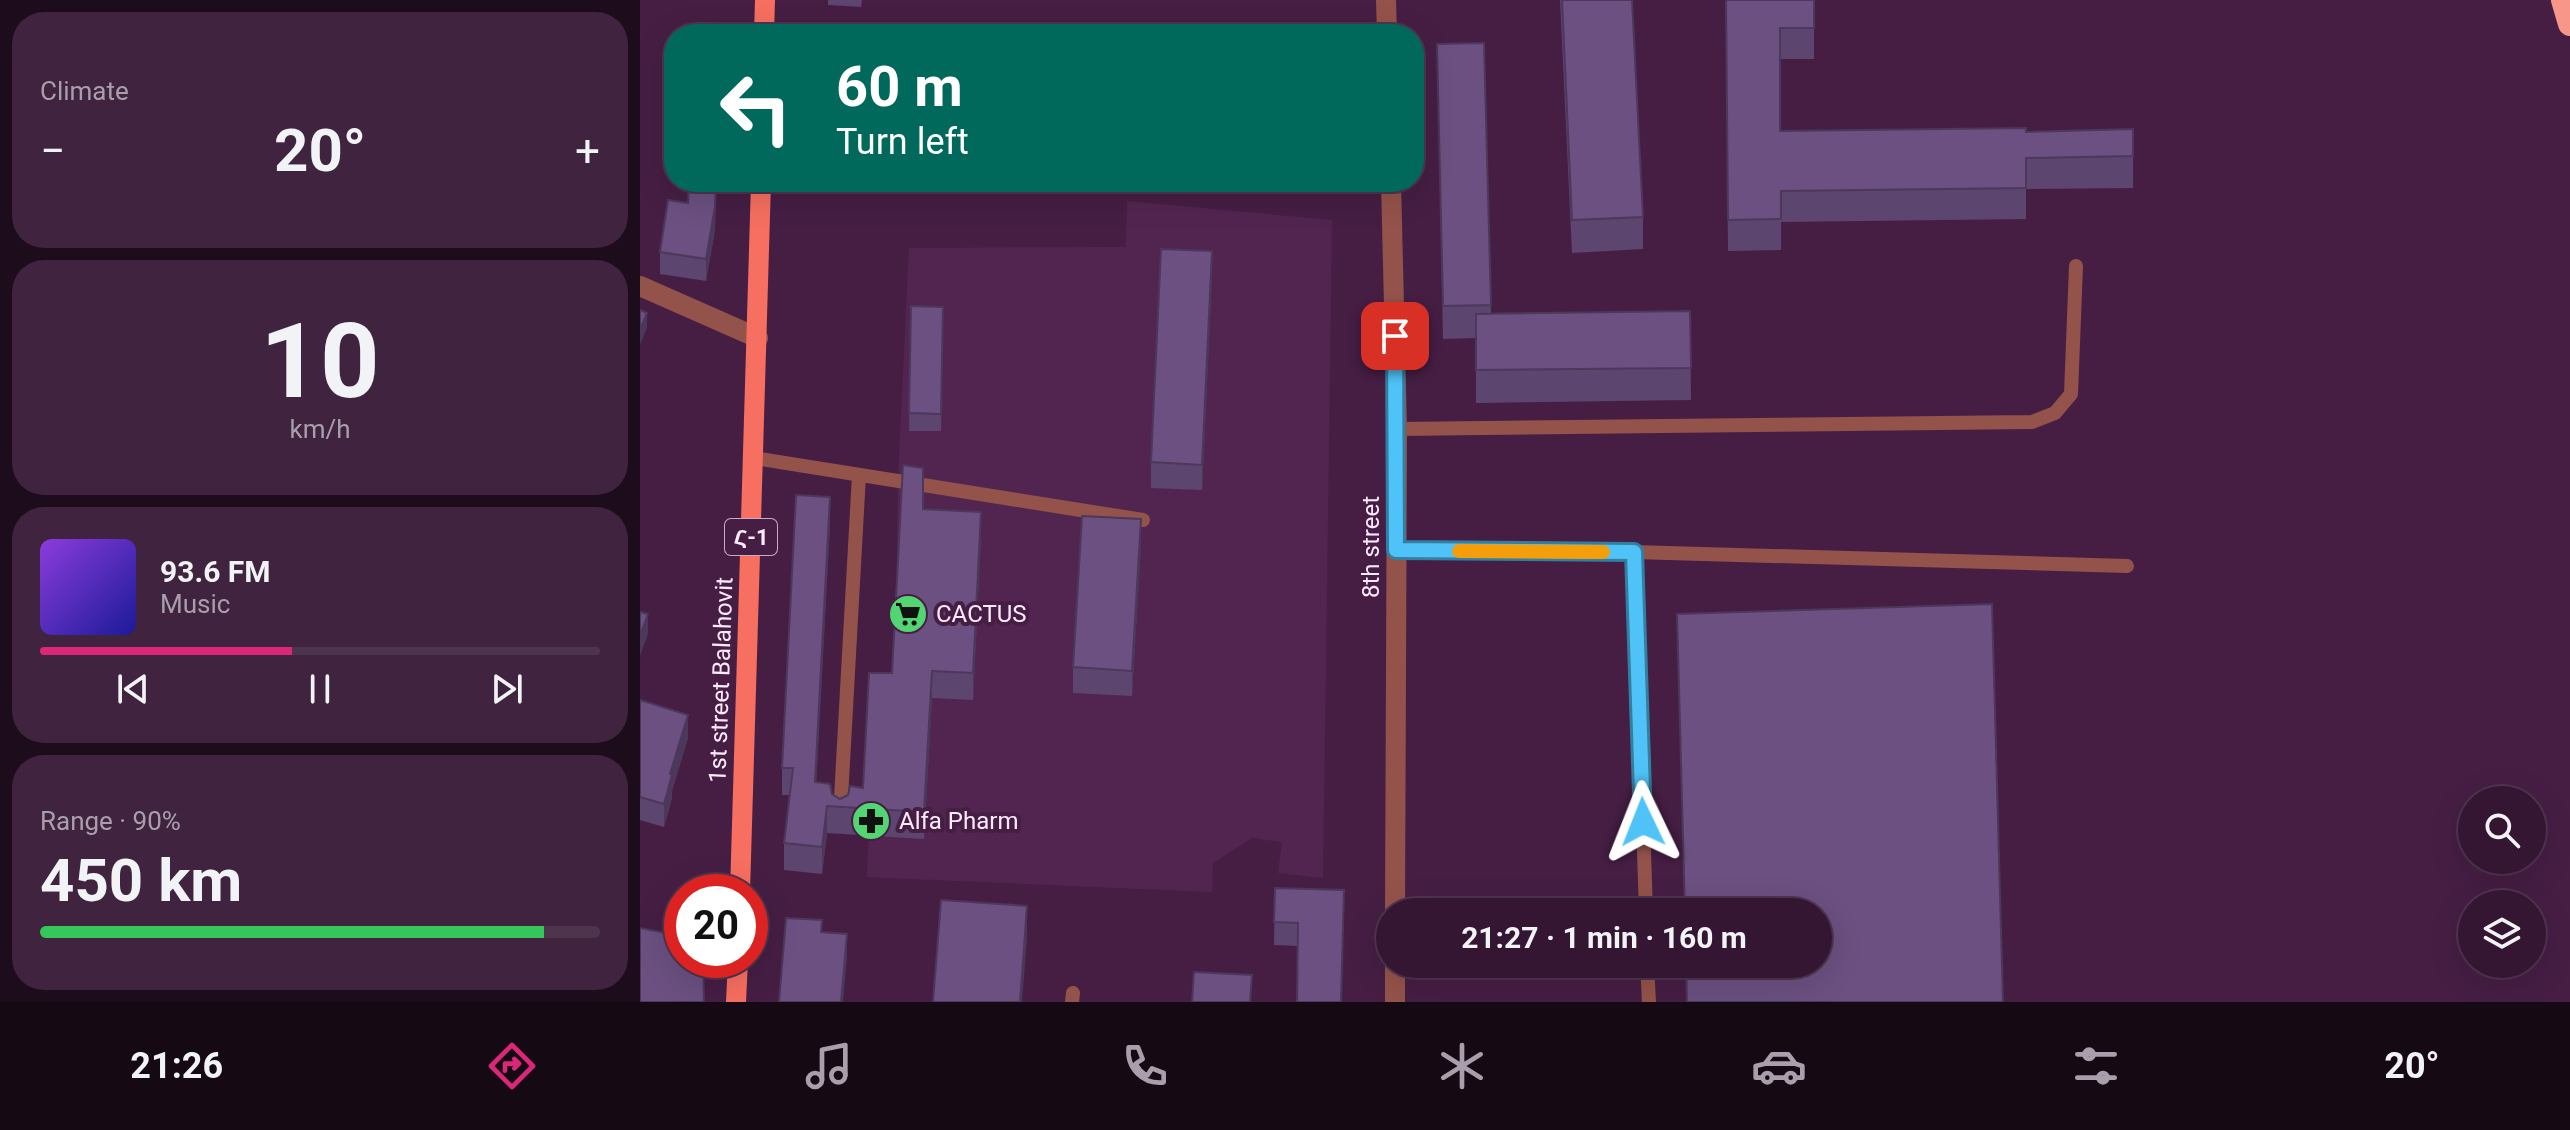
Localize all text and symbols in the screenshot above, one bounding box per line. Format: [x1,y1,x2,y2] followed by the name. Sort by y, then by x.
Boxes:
[836,54,963,120] text: 60 m
[704,56,808,160] icon: left
[40,76,129,106] text: Climate
[274,115,366,186] text: 20°
[836,121,969,163] text: Turn left
[40,125,65,177] text: −
[575,125,600,177] text: +
[260,301,380,422] text: 10
[1361,302,1429,370] pin
[1373,314,1417,358] icon: arrive
[289,414,351,444] text: km/h
[1357,496,1385,598] street label: 8th street
[725,519,777,555] road number: Հ-1
[160,554,271,589] text: 93.6 FM
[703,576,739,783] street label: 1st street Balahovit
[160,589,230,619] text: Music
[887,593,929,635] supermarket icon: CACTUS
[936,600,1027,628] place label: CACTUS
[111,667,155,711] icon: previous
[298,667,342,711] icon: pause
[485,667,529,711] icon: next
[1601,780,1685,864] position arrow
[2458,786,2546,978] map controls
[2458,786,2546,874] button: search
[850,800,892,842] pharmacy icon: Alfa Pharm
[40,806,181,836] text: Range · 90%
[899,807,1018,835] place label: Alfa Pharm
[40,845,242,916] text: 450 km
[664,874,768,978] speed limit sign: 20
[2458,890,2546,978] button: layers
[1461,920,1747,955] text: 21:27 · 1 min · 160 m
[484,1038,540,1094] icon: directions
[801,1038,857,1094] icon: music
[1117,1038,1173,1094] icon: phone
[1434,1038,1490,1094] icon: climate
[1751,1038,1807,1094] icon: car
[2068,1038,2124,1094] icon: filters
[130,1045,223,1087] text: 21:26
[2384,1045,2440,1087] text: 20°

